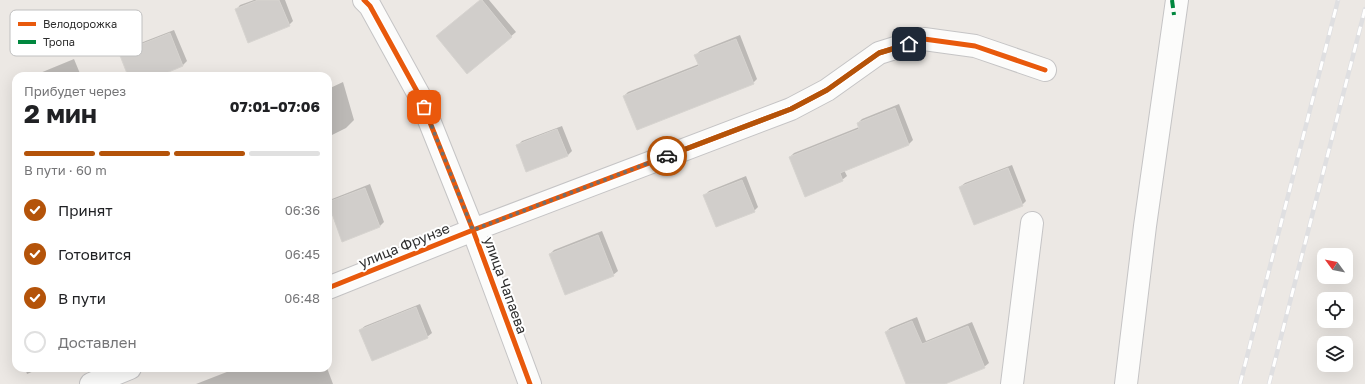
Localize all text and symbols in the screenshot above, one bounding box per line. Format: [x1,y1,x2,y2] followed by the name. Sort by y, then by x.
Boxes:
[10,10,142,56] legend
[43,17,117,30] text: Велодорожка
[892,27,926,61] pin
[898,33,920,55] icon: home
[43,35,75,48] text: Тропа
[24,83,126,99] text: Прибудет через
[407,90,441,124] pin
[413,96,435,118] icon: bag
[230,97,320,115] text: 07:01–07:06
[24,98,97,129] text: 2 мин
[647,136,687,176] courier
[656,145,678,167] icon: car
[24,162,107,178] text: В пути · 60 m
[24,199,46,221] icon: check
[58,201,113,219] text: Принят
[285,202,320,218] text: 06:36
[356,219,452,271] street label: улица Фрунзе
[481,234,531,336] street label: улица Чапаева
[24,243,46,265] icon: check
[58,245,131,263] text: Готовится
[285,246,320,262] text: 06:45
[1317,248,1353,284] north arrow
[1317,248,1353,372] map controls
[24,287,46,309] icon: check
[58,289,106,307] text: В пути
[284,290,320,306] text: 06:48
[1317,292,1353,328] button: locate
[58,333,137,351] text: Доставлен
[1317,336,1353,372] button: layers

